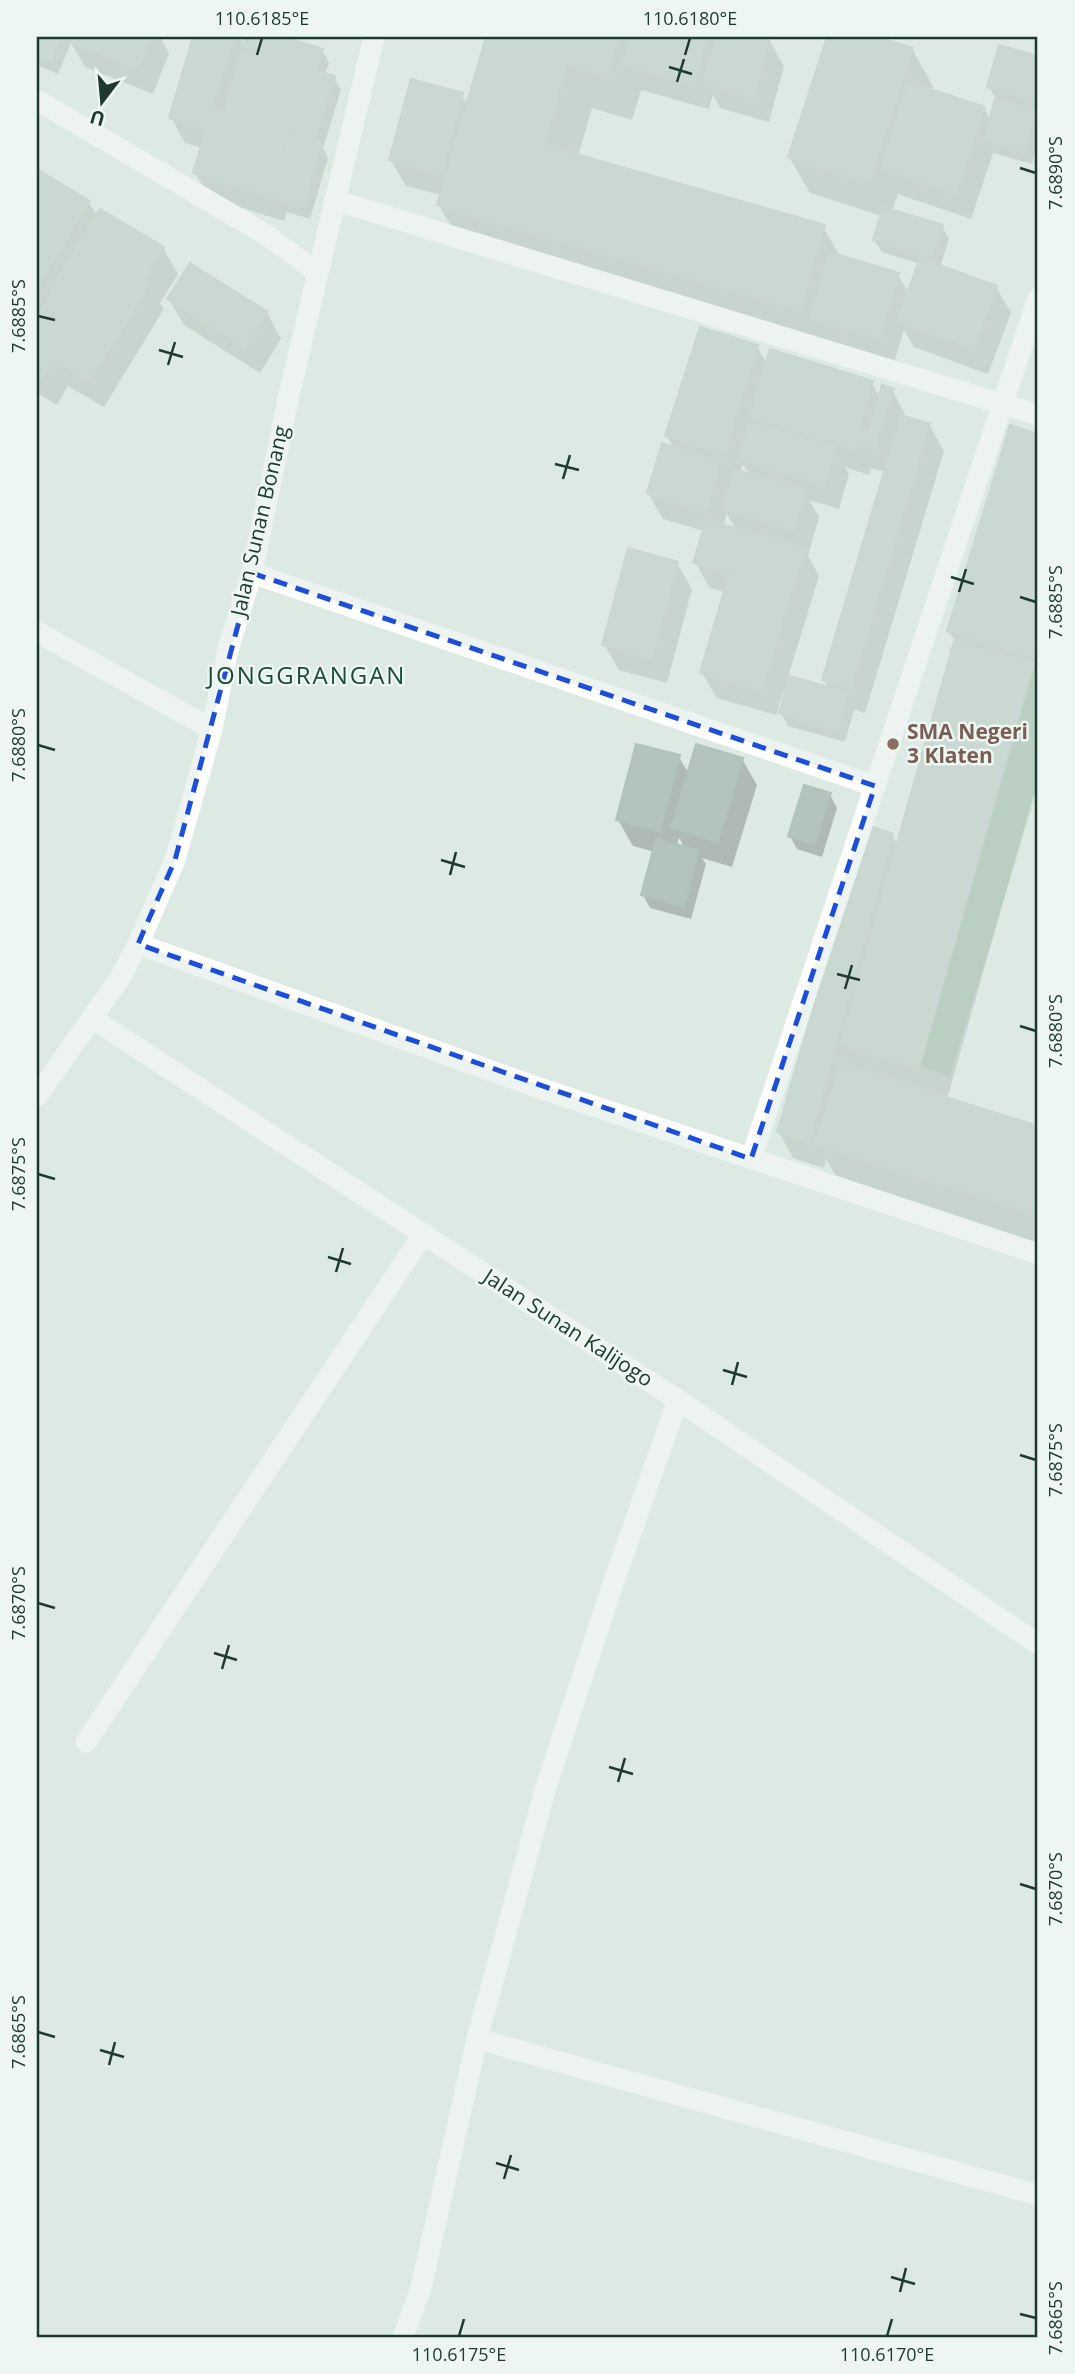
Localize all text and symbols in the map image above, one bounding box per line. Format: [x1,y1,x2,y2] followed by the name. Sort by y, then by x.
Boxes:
[215,6,309,30] text: 110.6185°E
[643,6,737,30] text: 110.6180°E
[66,66,136,136] north arrow
[87,104,108,133] text: U
[1043,136,1067,210] text: 7.6890°S
[6,279,30,353] text: 7.6885°S
[223,423,295,621] street label: Jalan Sunan Bonang
[1043,565,1067,639] text: 7.6885°S
[206,658,406,691] district label: JONGGRANGAN
[6,708,30,782] text: 7.6880°S
[907,717,1028,769] place label: SMA Negeri 3 Klaten
[885,736,901,752] marker: SMA Negeri 3 Klaten
[1043,994,1067,1068] text: 7.6880°S
[6,1137,30,1211] text: 7.6875°S
[477,1261,659,1393] street label: Jalan Sunan Kalijogo
[1043,1423,1067,1497] text: 7.6875°S
[6,1566,30,1640] text: 7.6870°S
[1043,1852,1067,1926] text: 7.6870°S
[6,1995,30,2069] text: 7.6865°S
[1043,2281,1067,2355] text: 7.6865°S
[412,2342,506,2366] text: 110.6175°E
[840,2342,934,2366] text: 110.6170°E

